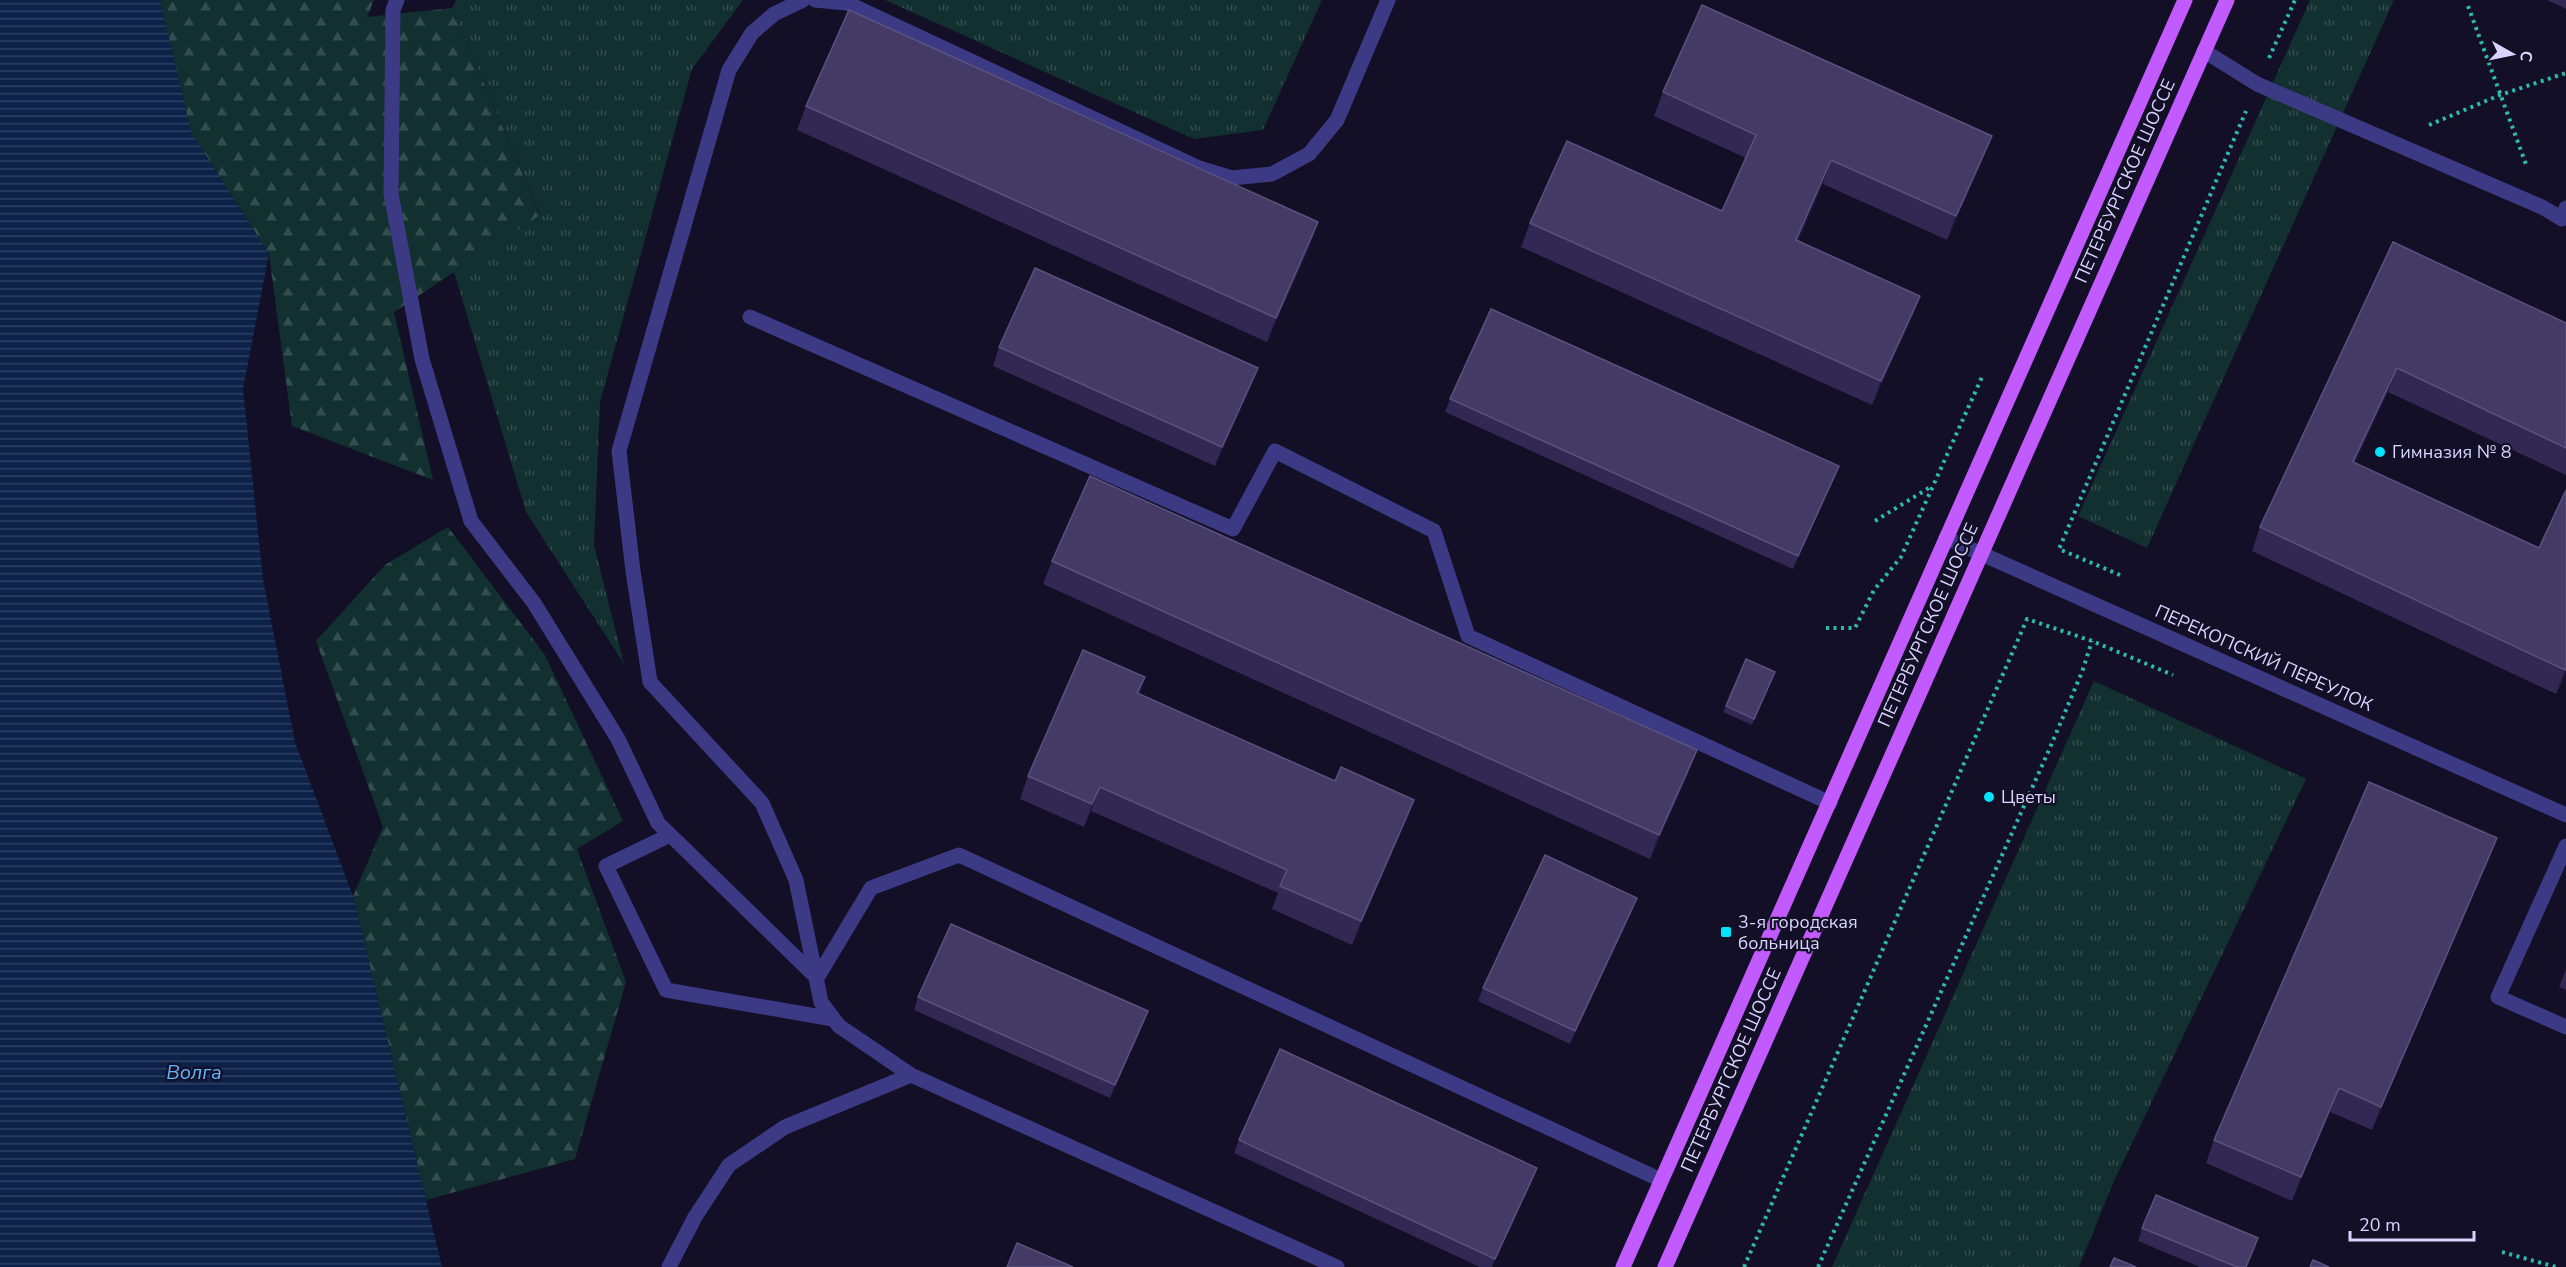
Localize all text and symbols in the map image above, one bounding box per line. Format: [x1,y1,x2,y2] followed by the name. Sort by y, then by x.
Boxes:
[2482,24,2542,84] north arrow
[2514,49,2538,63] text: С
[2069,75,2181,287] street label: ПЕТЕРБУРГСКОЕ ШОССЕ
[2392,440,2512,464] place label: Гимназия № 8
[2373,445,2387,459] marker: Гимназия № 8
[1872,519,1984,731] street label: ПЕТЕРБУРГСКОЕ ШОССЕ
[2151,599,2377,717] street label: ПЕРЕКОПСКИЙ ПЕРЕУЛОК
[2001,785,2056,809] place label: Цветы
[1982,790,1996,804] marker: Цветы
[1738,910,1858,955] place label: 3-я городская больница
[1719,925,1733,939] marker: 3-я городская больница
[1675,964,1787,1176] street label: ПЕТЕРБУРГСКОЕ ШОССЕ
[166,1059,222,1086] water label: Волга
[2350,1204,2474,1242] scale bar
[2359,1213,2401,1237] text: 20 m

